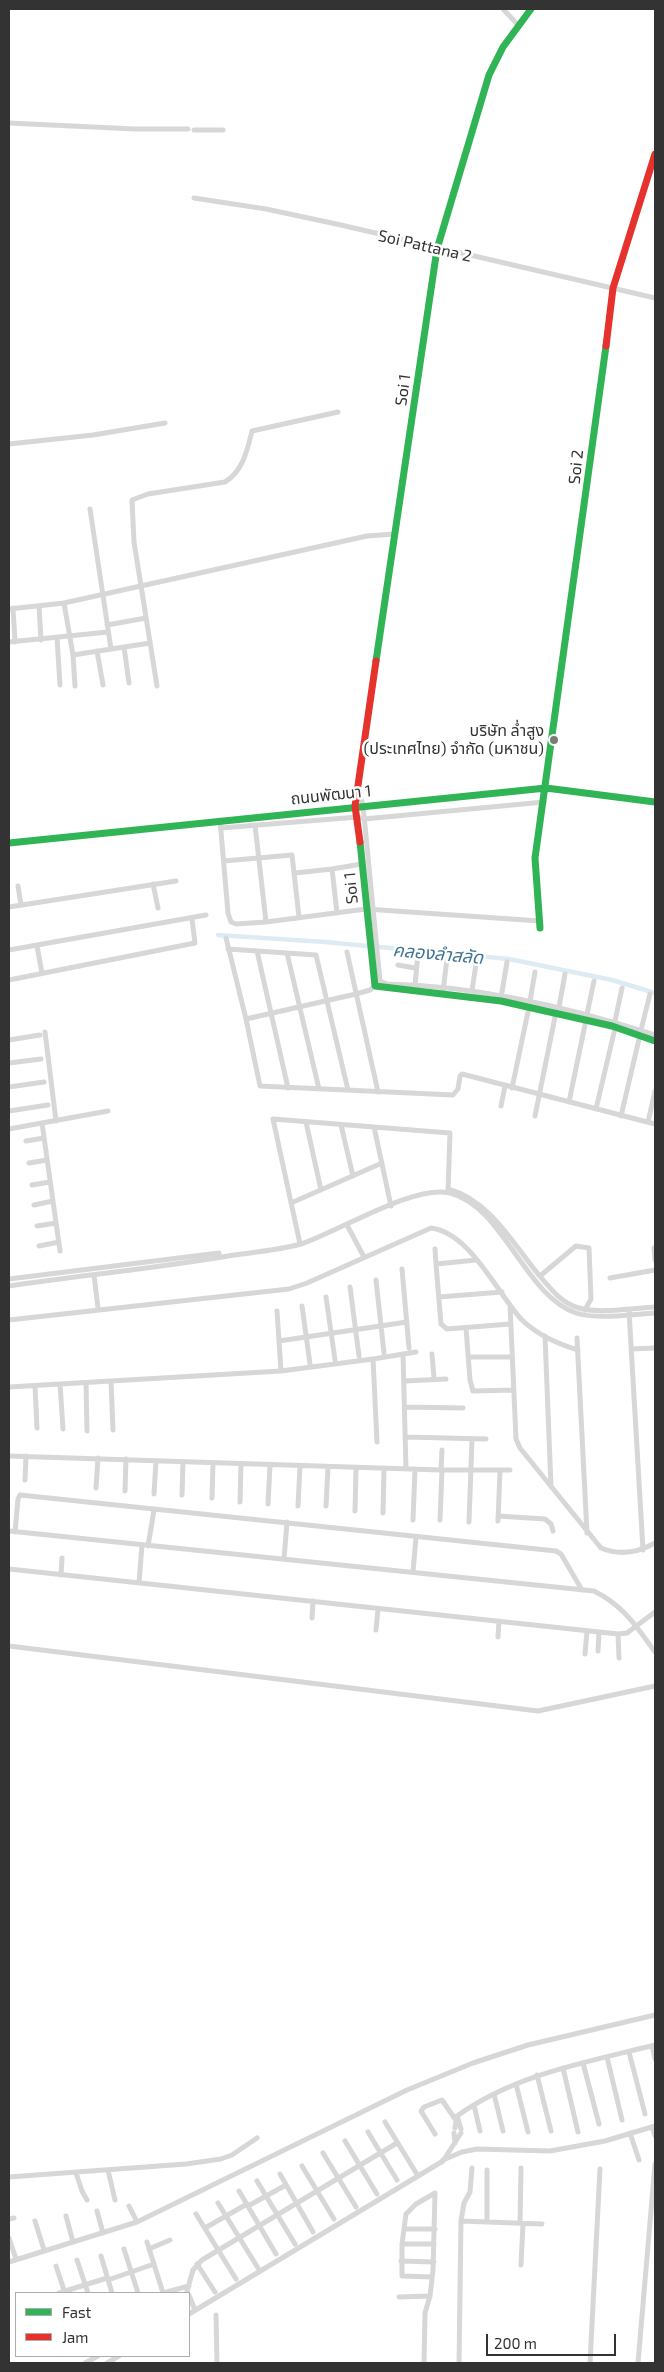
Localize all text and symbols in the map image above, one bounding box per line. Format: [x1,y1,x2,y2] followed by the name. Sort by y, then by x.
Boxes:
[376,226,474,266] street label: Soi Pattana 2
[391,373,415,407] street label: Soi 1
[565,449,587,485] street label: Soi 2
[364,721,544,759] place label: บริษัท ล่ำสูง (ประเทศไทย) จำกัด (มหาชน)
[548,734,560,746] marker: บริษัท ล่ำสูง (ประเทศไทย) จำกัด (มหาชน)
[290,781,372,809] street label: ถนนพัฒนา 1
[340,871,362,905] street label: Soi 1
[392,939,484,969] water label: คลองลำสลัด
[15,2292,190,2357] legend
[62,2303,91,2321] text: Fast
[489,2324,619,2356] scale bar
[62,2328,88,2346] text: Jam
[494,2334,537,2352] text: 200 m

